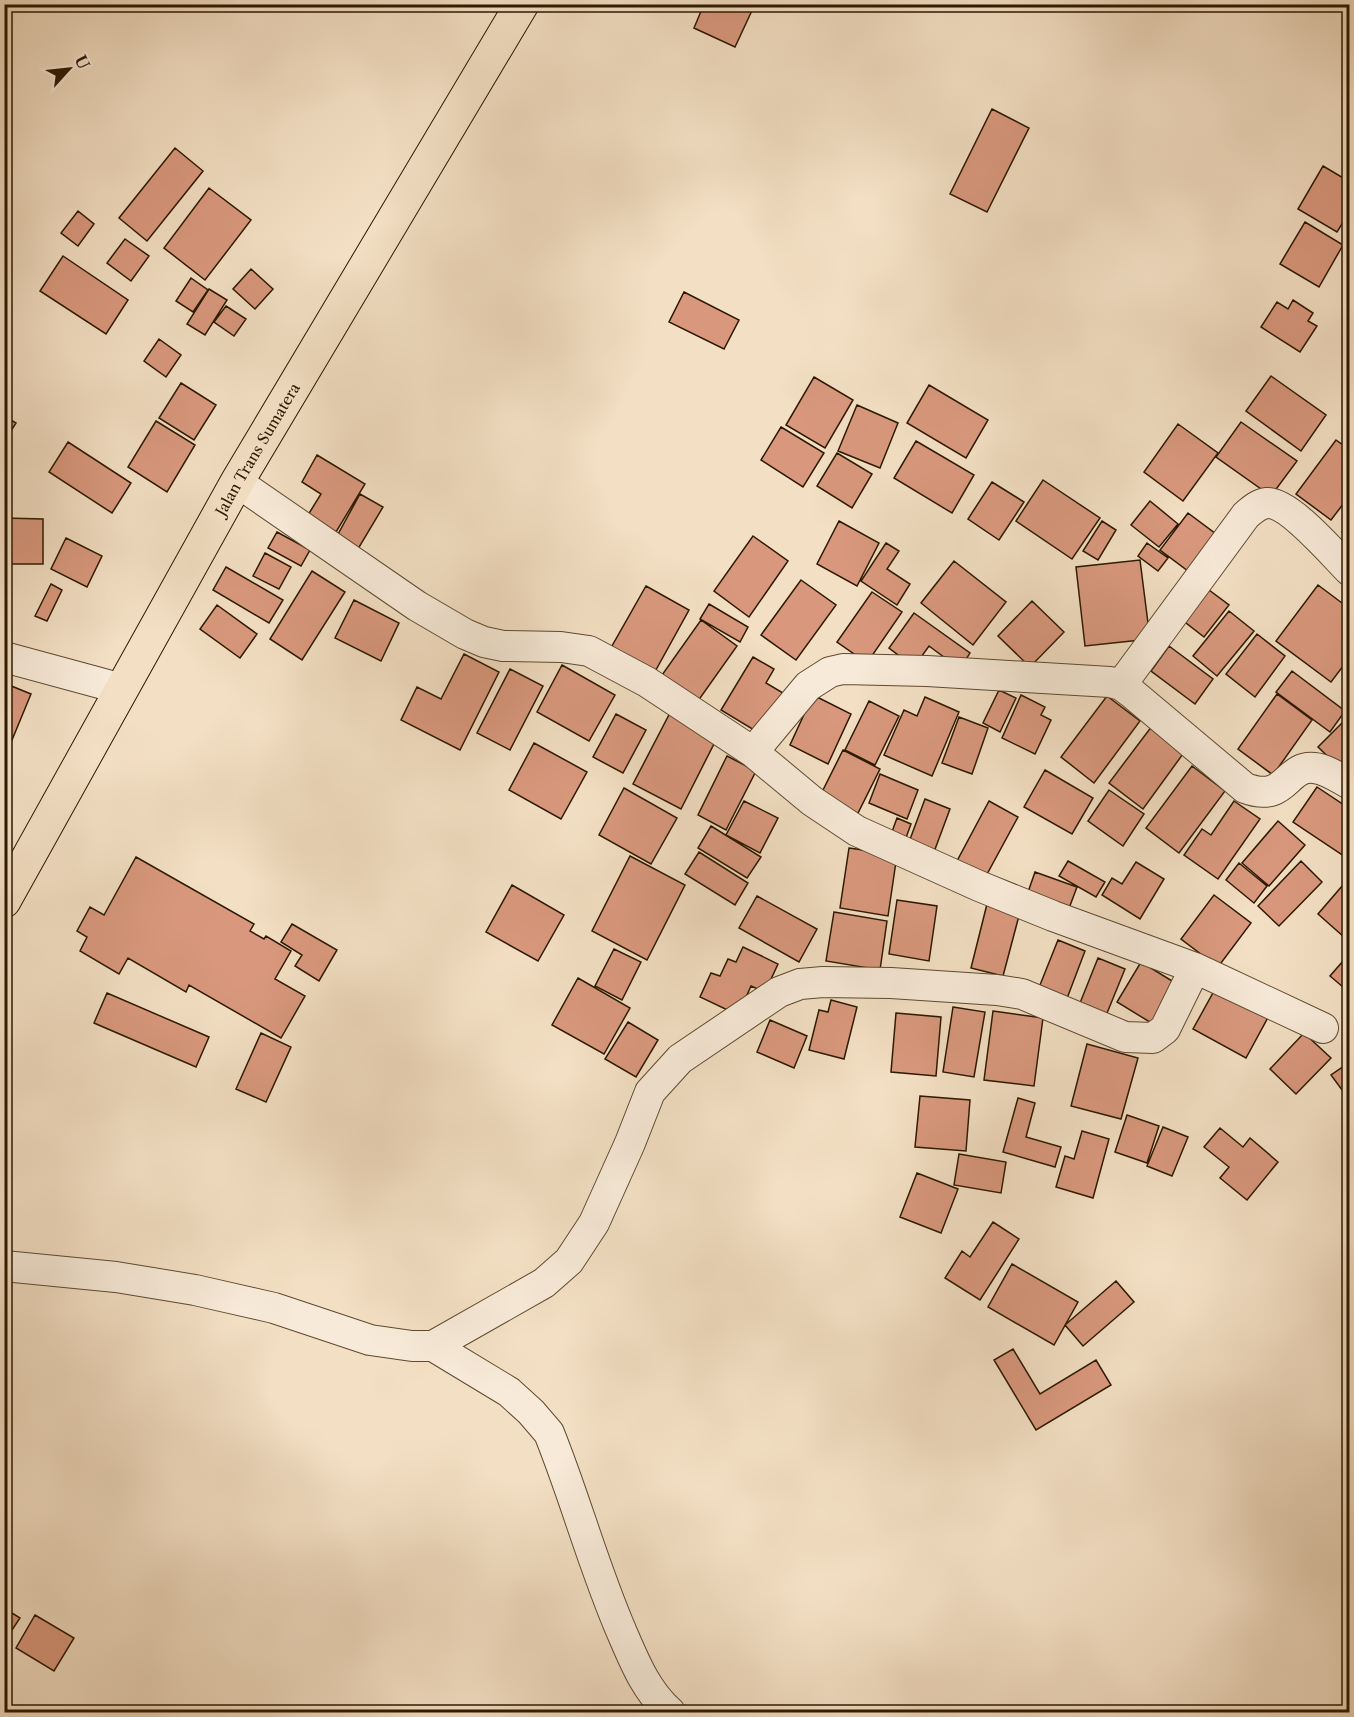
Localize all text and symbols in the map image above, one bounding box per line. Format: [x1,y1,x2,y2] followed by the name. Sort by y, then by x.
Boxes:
[39,39,99,99] north arrow
[71,52,94,73] text: U
[210,379,304,521] street label: Jalan Trans Sumatera

